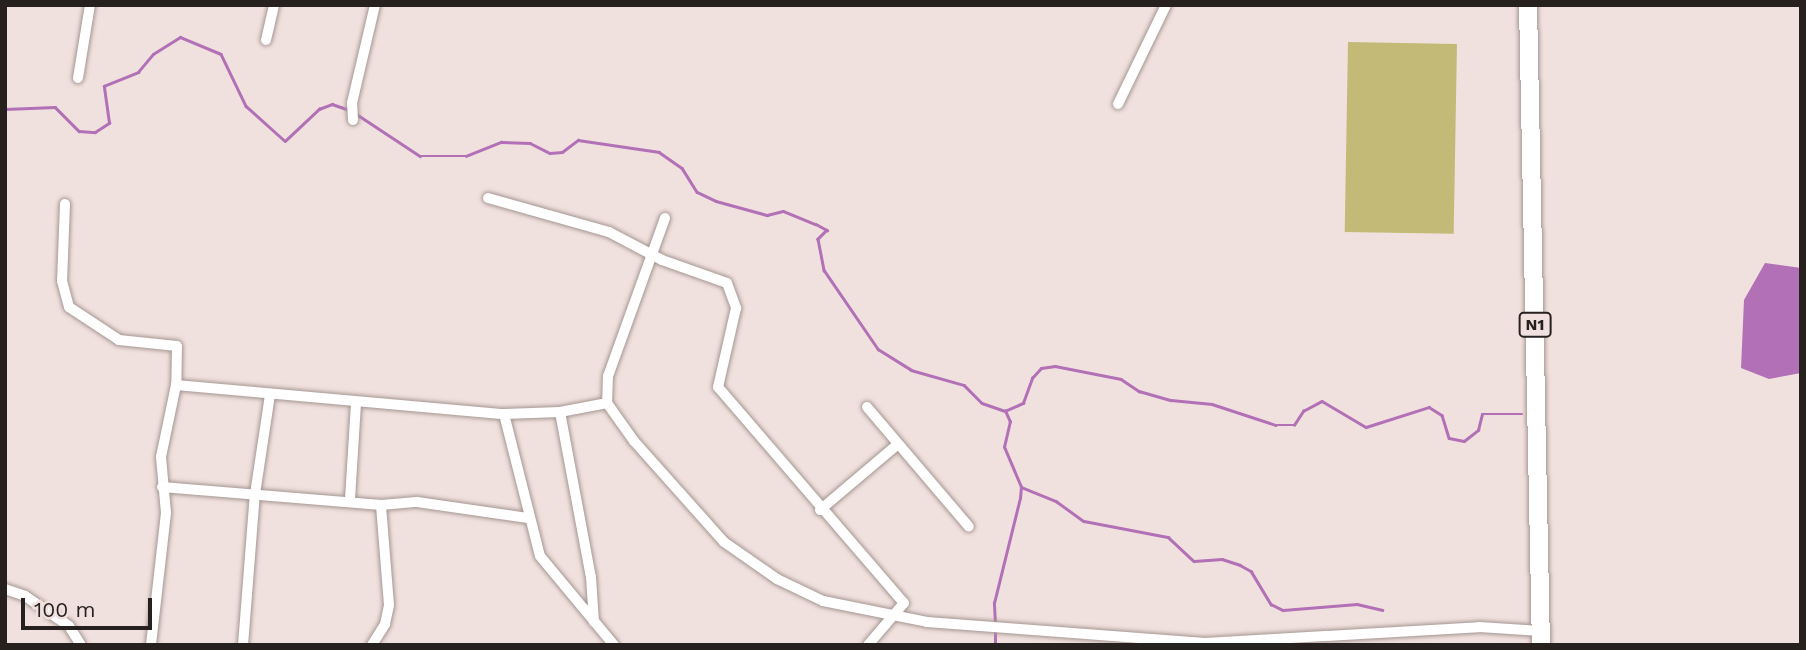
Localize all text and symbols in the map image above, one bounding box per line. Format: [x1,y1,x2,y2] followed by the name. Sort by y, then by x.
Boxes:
[1518,312,1552,338] road number: N1
[24,584,156,628] scale bar
[34,597,96,622] text: 100 m

